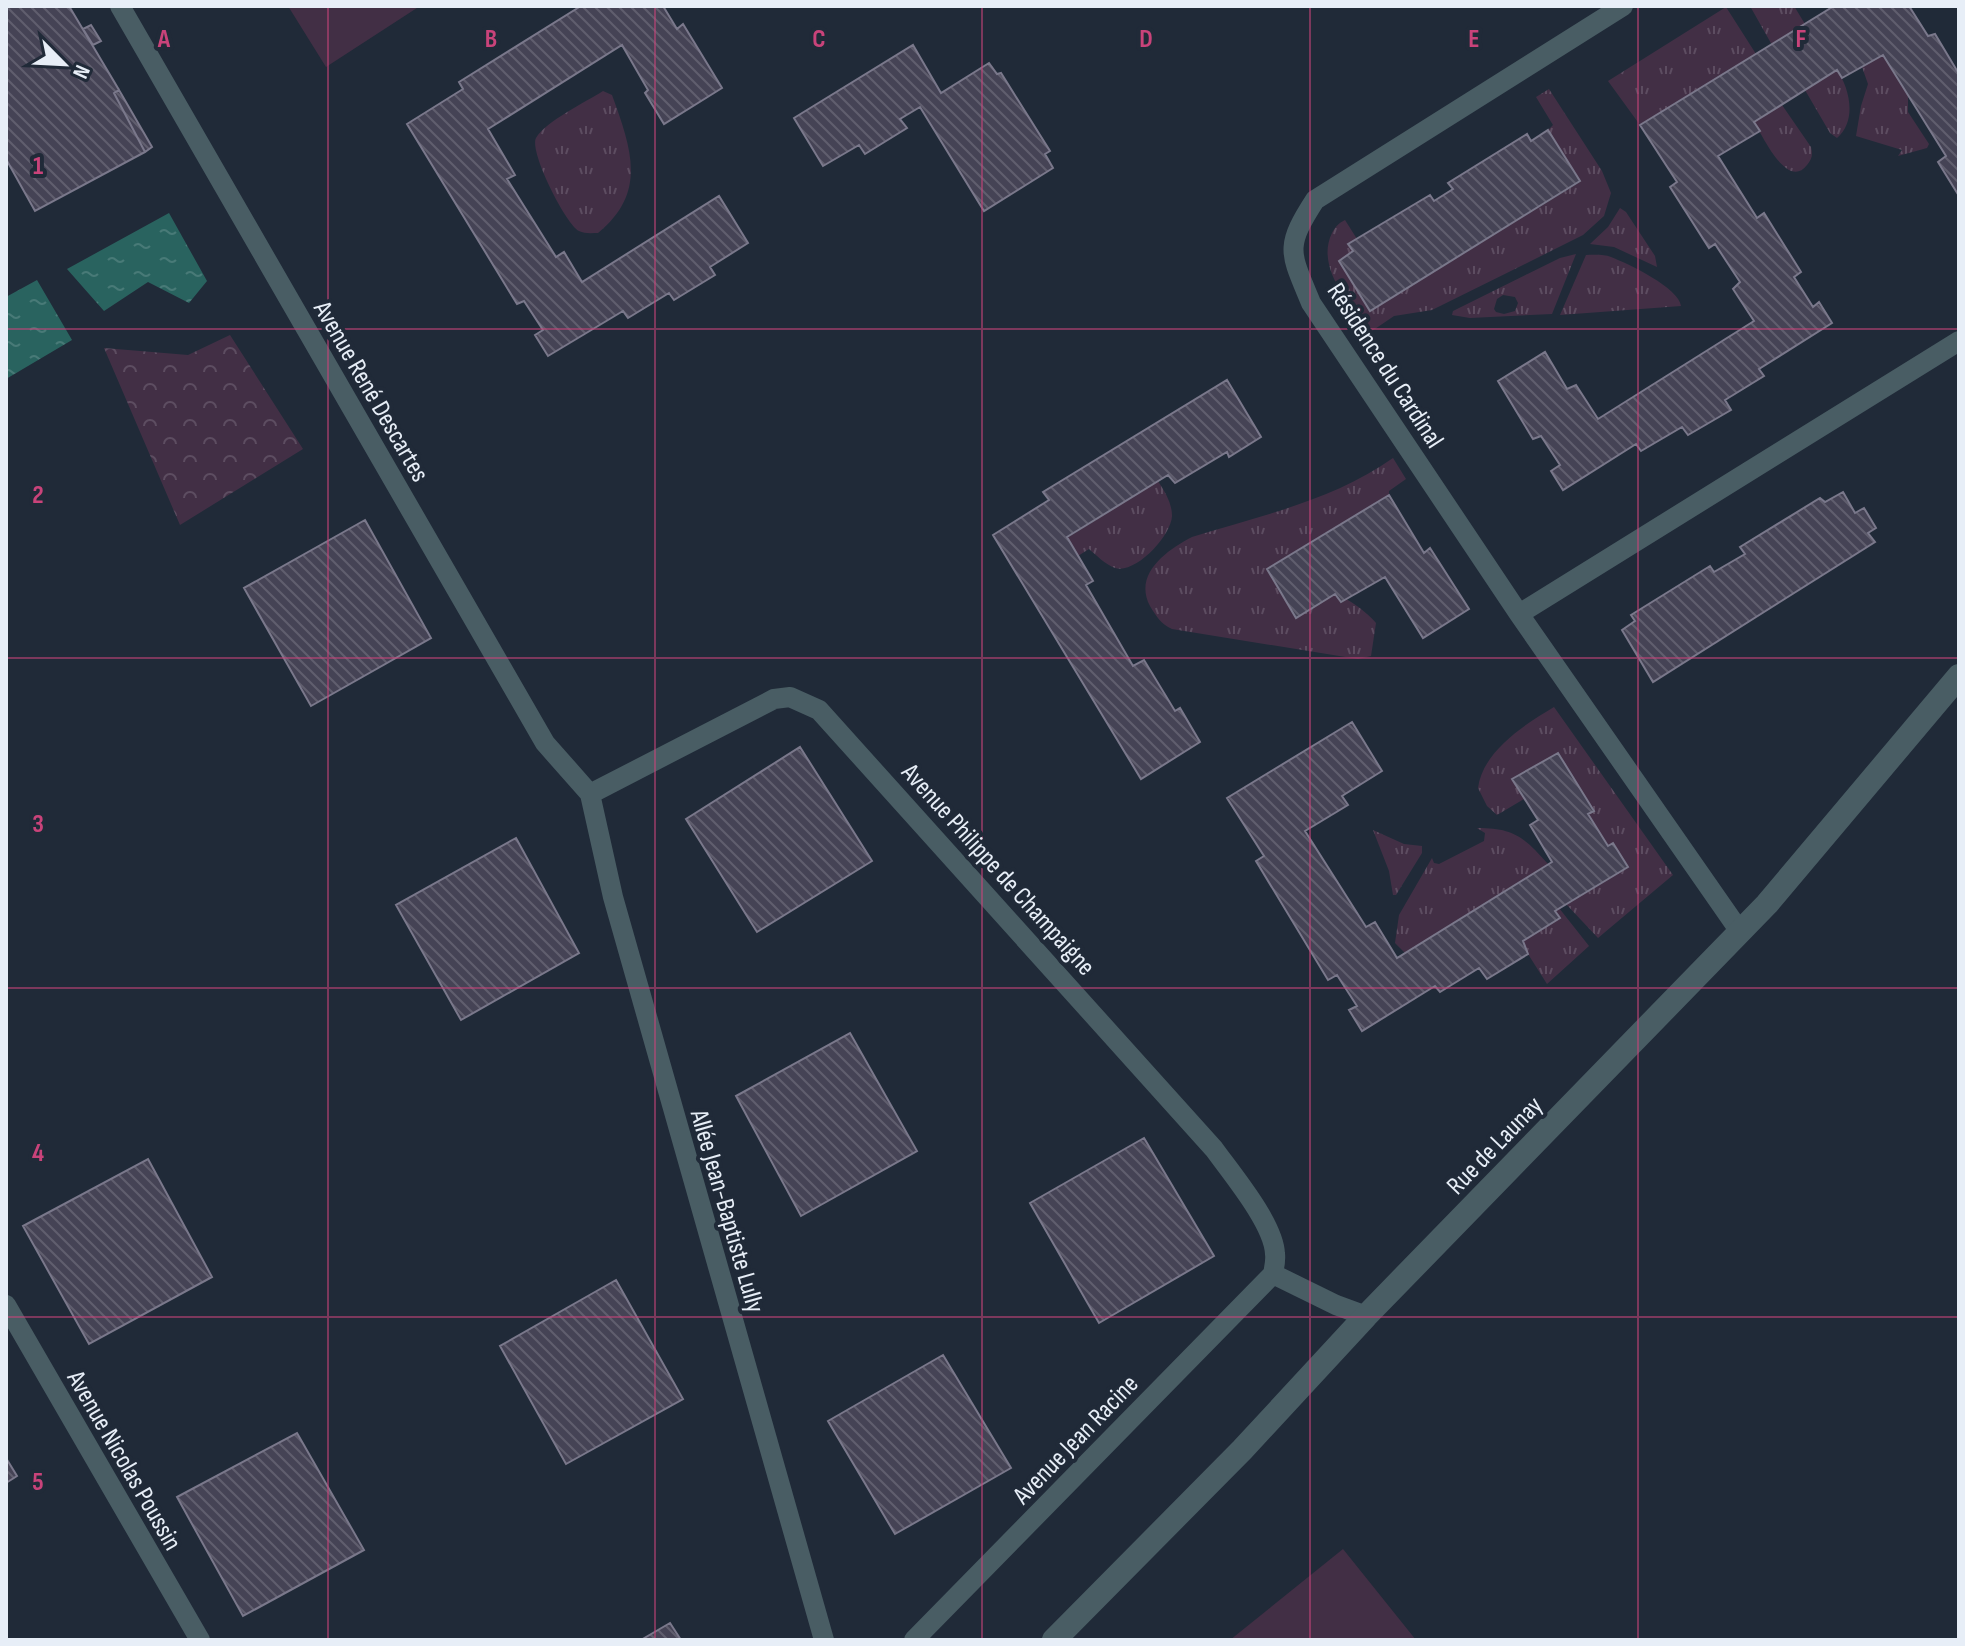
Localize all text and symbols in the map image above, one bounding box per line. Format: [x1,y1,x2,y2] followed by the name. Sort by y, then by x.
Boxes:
[24,24,104,104] north arrow
[157,24,171,55] text: A
[485,24,497,55] text: B
[812,24,826,55] text: C
[1139,24,1153,55] text: D
[1468,24,1480,55] text: E
[1796,24,1807,55] text: F
[66,61,96,82] text: N
[33,151,43,182] text: 1
[1320,278,1450,454] street label: Résidence du Cardinal
[306,295,435,488] street label: Avenue René Descartes
[32,480,44,511] text: 2
[894,757,1101,982] street label: Avenue Philippe de Champaigne
[32,809,44,840] text: 3
[1441,1091,1549,1202] street label: Rue de Launay
[682,1105,770,1316] street label: Allée Jean-Baptiste Lully
[32,1138,44,1169] text: 4
[59,1365,188,1556] street label: Avenue Nicolas Poussin
[1006,1369,1145,1512] street label: Avenue Jean Racine
[32,1467,44,1498] text: 5

